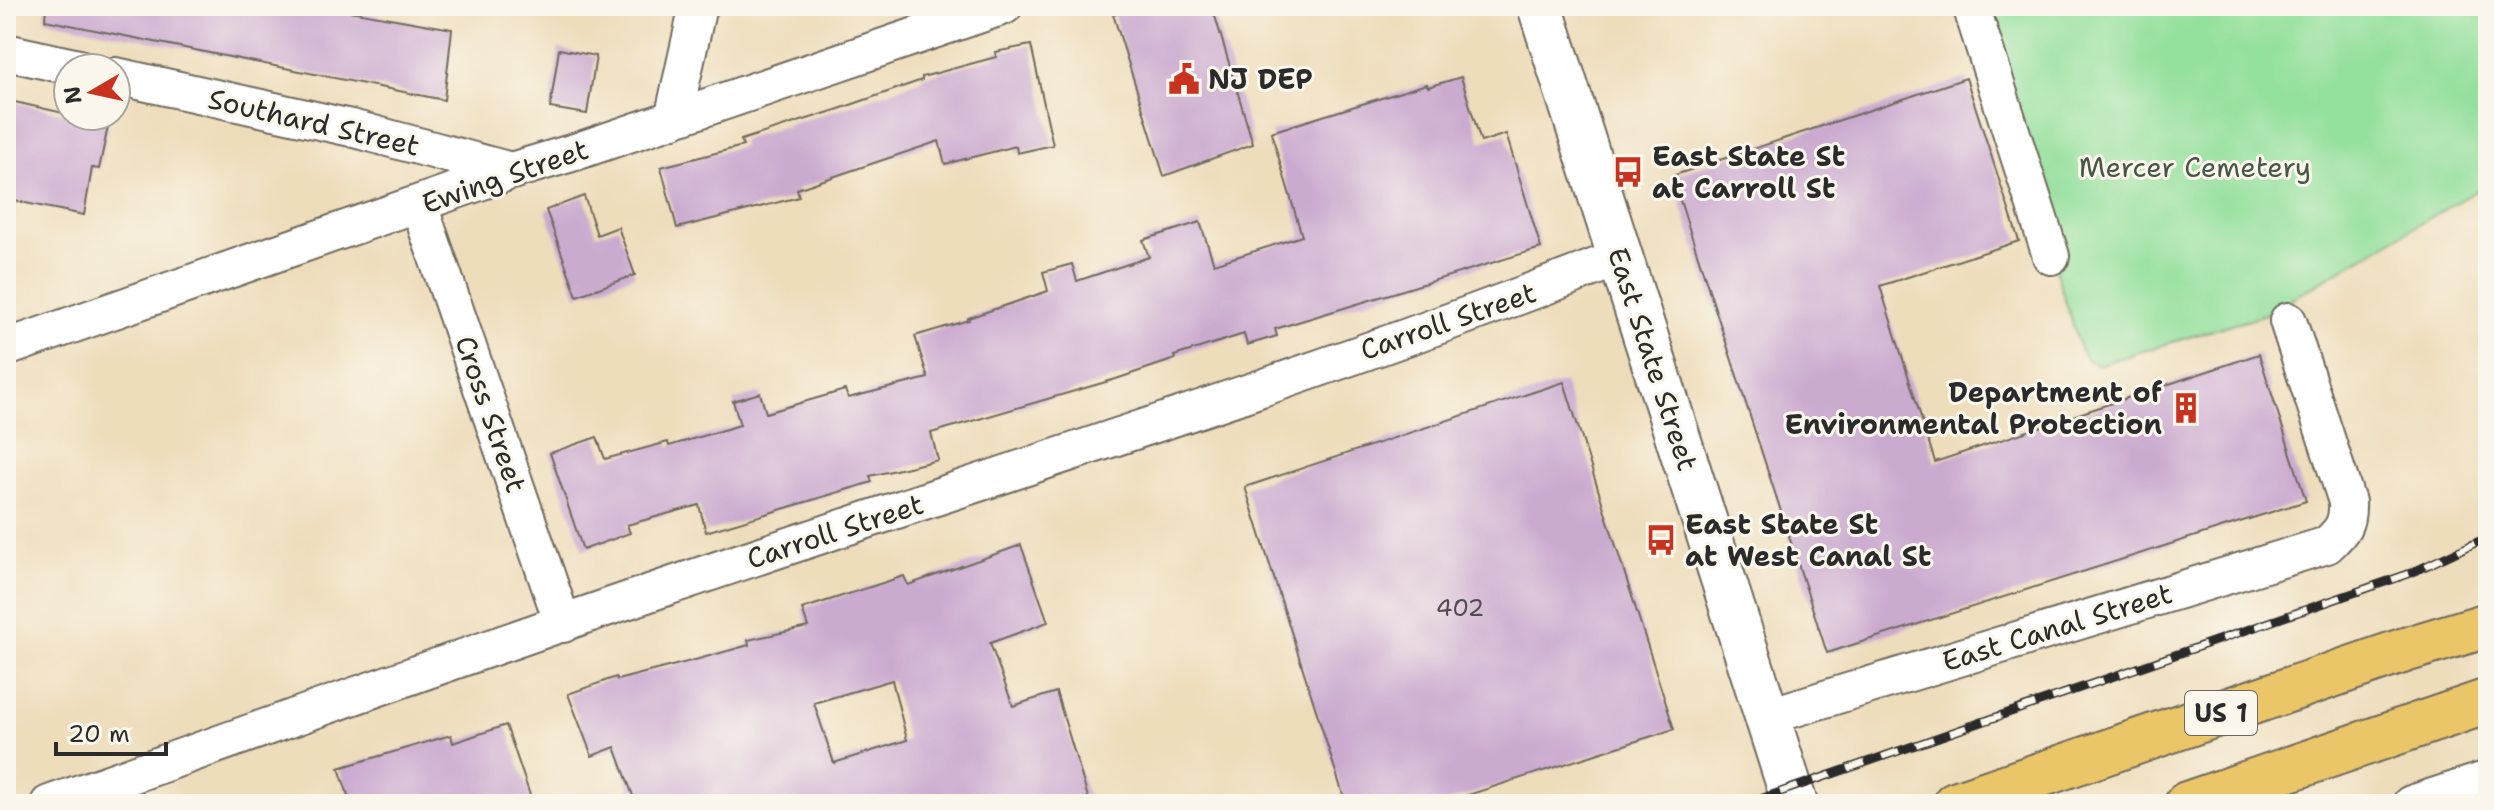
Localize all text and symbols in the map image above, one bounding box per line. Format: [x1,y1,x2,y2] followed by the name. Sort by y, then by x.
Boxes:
[52,52,132,132] north arrow
[1208,60,1313,98] place label: NJ DEP
[1167,62,1201,96] public building icon: NJ DEP
[205,79,423,165] street label: Southard Street
[57,84,88,106] text: N
[417,130,593,222] street label: Ewing Street
[1652,137,1845,207] place label: East State St at Carroll St
[2079,148,2311,186] park label: Mercer Cemetery
[1611,155,1645,189] bus stop icon: East State St at Carroll St
[1599,243,1707,475] street label: East State Street
[1355,273,1541,369] street label: Carroll Street
[446,330,536,498] street label: Cross Street
[1785,373,2163,443] place label: Department of Environmental Protection
[2169,391,2203,425] building icon: Department of Environmental Protection
[742,485,928,577] street label: Carroll Street
[1685,505,1931,575] place label: East State St at West Canal St
[1644,523,1678,557] bus stop icon: East State St at West Canal St
[1937,574,2177,680] street label: East Canal Street
[1436,592,1484,624] house number: 402
[2185,691,2257,735] road number: US 1
[56,706,166,756] scale bar
[68,718,130,750] text: 20 m

